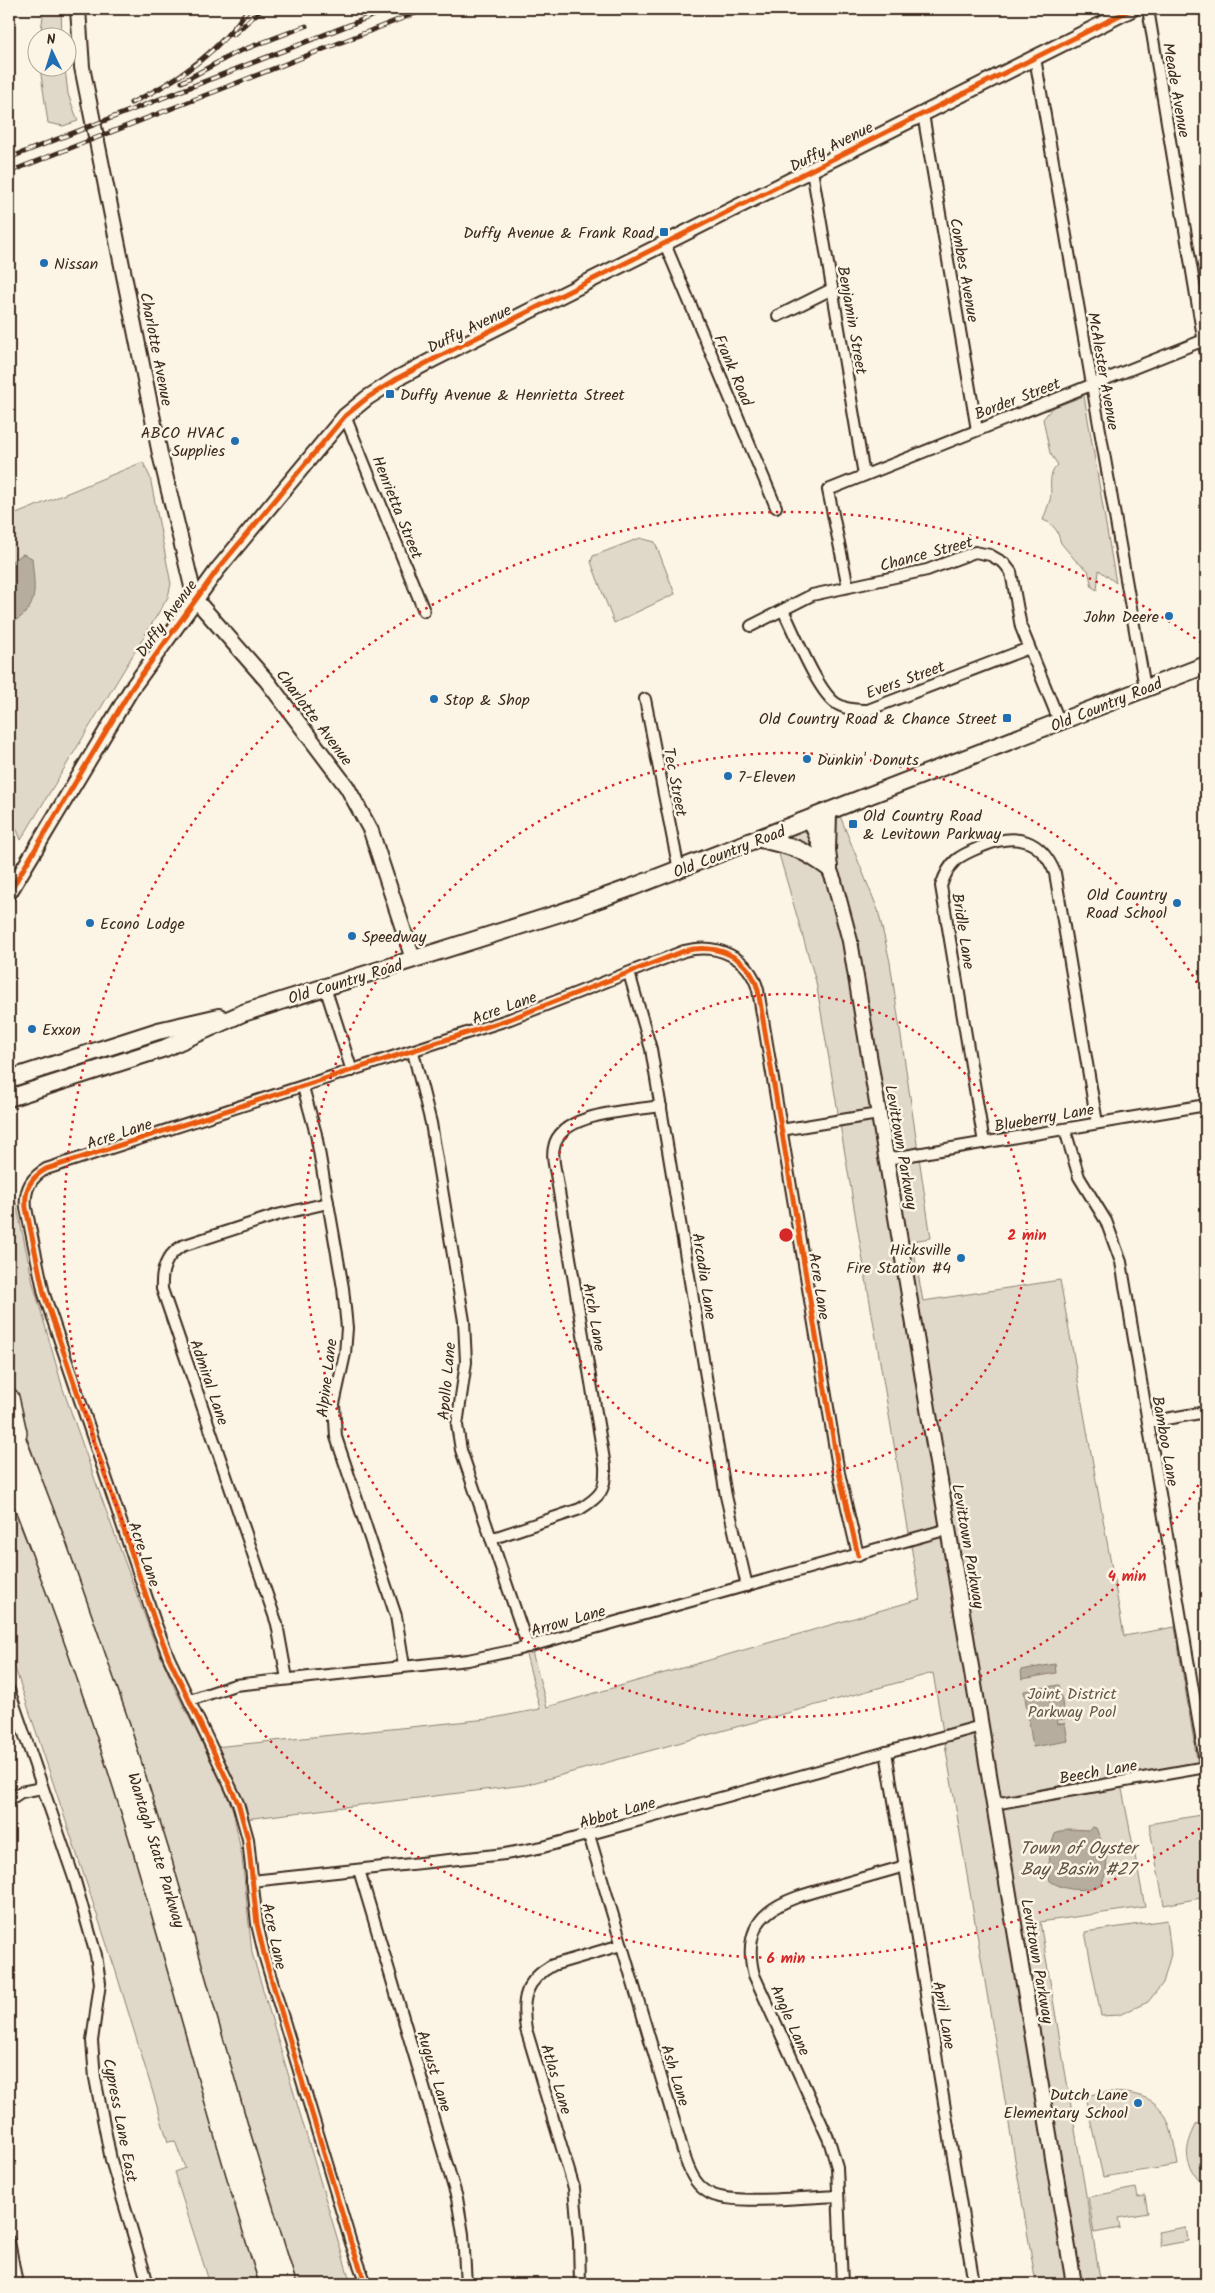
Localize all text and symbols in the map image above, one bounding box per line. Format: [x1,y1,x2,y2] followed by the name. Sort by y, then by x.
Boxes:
[28,28,78,78] north arrow
[46,29,56,51] text: N
[1155,41,1196,140] street label: Meade Avenue
[785,116,878,179] street label: Duffy Avenue
[942,216,985,324] street label: Combes Avenue
[463,221,655,246] place label: Duffy Avenue & Frank Road
[658,226,670,238] marker: Duffy Avenue & Frank Road
[54,252,98,277] place label: Nissan
[38,257,50,269] marker: Nissan
[830,264,873,377] street label: Benjamin Street
[132,290,179,408] street label: Charlotte Avenue
[423,298,516,361] street label: Duffy Avenue
[1080,310,1125,432] street label: McAlester Avenue
[706,331,759,411] street label: Frank Road
[971,371,1065,427] street label: Border Street
[400,383,626,408] place label: Duffy Avenue & Henrietta Street
[384,388,396,400] marker: Duffy Avenue & Henrietta Street
[141,421,225,464] place label: ABCO HVAC Supplies
[229,435,241,447] marker: ABCO HVAC Supplies
[364,452,429,564] street label: Henrietta Street
[877,530,977,579] street label: Chance Street
[130,575,204,663] street label: Duffy Avenue
[1084,605,1159,630] place label: John Deere
[1163,610,1175,622] marker: John Deere
[863,654,949,706] street label: Evers Street
[269,664,358,771] street label: Charlotte Avenue
[1047,671,1167,739] street label: Old Country Road
[444,688,530,713] place label: Stop & Shop
[428,693,440,705] marker: Stop & Shop
[759,707,998,732] place label: Old Country Road & Chance Street
[1001,712,1013,724] marker: Old Country Road & Chance Street
[656,746,694,820] street label: Tec Street
[817,748,919,773] place label: Dunkin' Donuts
[801,753,813,765] marker: Dunkin' Donuts
[738,765,796,790] place label: 7-Eleven
[722,770,734,782] marker: 7-Eleven
[863,804,1002,847] place label: Old Country Road & Levitown Parkway
[847,818,859,830] marker: Old Country Road & Levitown Parkway
[670,819,790,885] street label: Old Country Road
[1086,883,1167,926] place label: Old Country Road School
[944,891,981,971] street label: Bridle Lane
[1171,897,1183,909] marker: Old Country Road School
[100,912,185,937] place label: Econo Lodge
[84,917,96,929] marker: Econo Lodge
[362,925,427,950] place label: Speedway
[346,930,358,942] marker: Speedway
[285,953,407,1012] street label: Old Country Road
[468,985,541,1032] street label: Acre Lane
[42,1018,81,1043] place label: Exxon
[26,1023,38,1035] marker: Exxon
[877,1083,924,1212] street label: Levittown Parkway
[992,1097,1096,1140] street label: Blueberry Lane
[83,1112,156,1157] street label: Acre Lane
[1007,1224,1047,1248] text: 2 min
[777,1226,795,1244] centre of rings
[684,1231,723,1321] street label: Arcadia Lane
[846,1238,951,1281] place label: Hicksville Fire Station #4
[801,1251,836,1322] street label: Acre Lane
[955,1252,967,1264] marker: Hicksville Fire Station #4
[575,1281,612,1353] street label: Arch Lane
[182,1336,235,1429] street label: Admiral Lane
[310,1337,345,1419] street label: Alpine Lane
[432,1341,463,1421] street label: Apollo Lane
[1144,1394,1185,1489] street label: Bamboo Lane
[944,1482,991,1611] street label: Levittown Parkway
[121,1518,166,1591] street label: Acre Lane
[1108,1565,1146,1589] text: 4 min
[528,1599,609,1644] street label: Arrow Lane
[1027,1682,1117,1725] park label: Joint District Parkway Pool
[1057,1753,1139,1792] street label: Beech Lane
[120,1770,191,1932] street label: Wantagh State Parkway
[576,1791,659,1836] street label: Abbot Lane
[1019,1835,1141,1885] water label: Town of Oyster Bay Basin #27
[1013,1897,1060,2026] street label: Levittown Parkway
[254,1901,293,1972] street label: Acre Lane
[767,1947,805,1971] text: 6 min
[925,1979,962,2051] street label: April Lane
[763,1981,816,2060] street label: Angle Lane
[409,2028,458,2115] street label: August Lane
[533,2041,578,2118] street label: Atlas Lane
[653,2041,696,2109] street label: Ash Lane
[95,2056,144,2185] street label: Cypress Lane East
[1004,2083,1128,2126] place label: Dutch Lane Elementary School
[1132,2097,1144,2109] marker: Dutch Lane Elementary School

